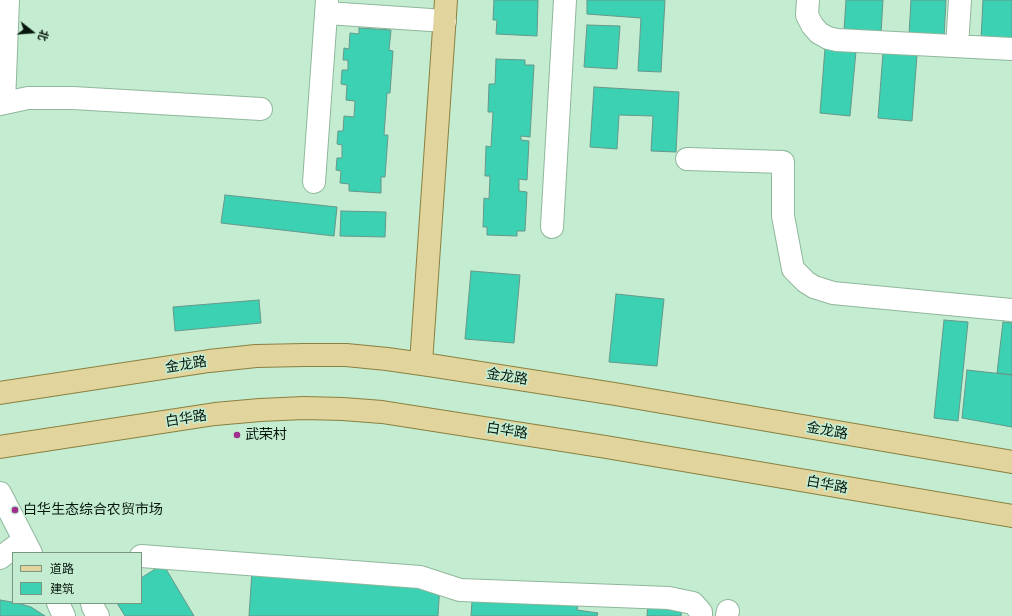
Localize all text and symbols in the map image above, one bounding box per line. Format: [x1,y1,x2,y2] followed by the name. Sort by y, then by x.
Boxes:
[12,12,52,52] north arrow
[35,28,53,43] text: 北
[164,353,208,377] street label: 金龙路
[485,365,529,389] street label: 金龙路
[164,407,208,431] street label: 白华路
[485,419,529,443] street label: 白华路
[805,419,849,443] street label: 金龙路
[245,427,287,443] place label: 武荣村
[232,430,242,440] marker: 武荣村
[805,473,849,497] street label: 白华路
[23,502,163,518] place label: 白华生态综合农贸市场
[10,505,20,515] marker: 白华生态综合农贸市场
[12,552,142,604] legend
[50,560,74,577] text: 道路
[50,580,74,597] text: 建筑

